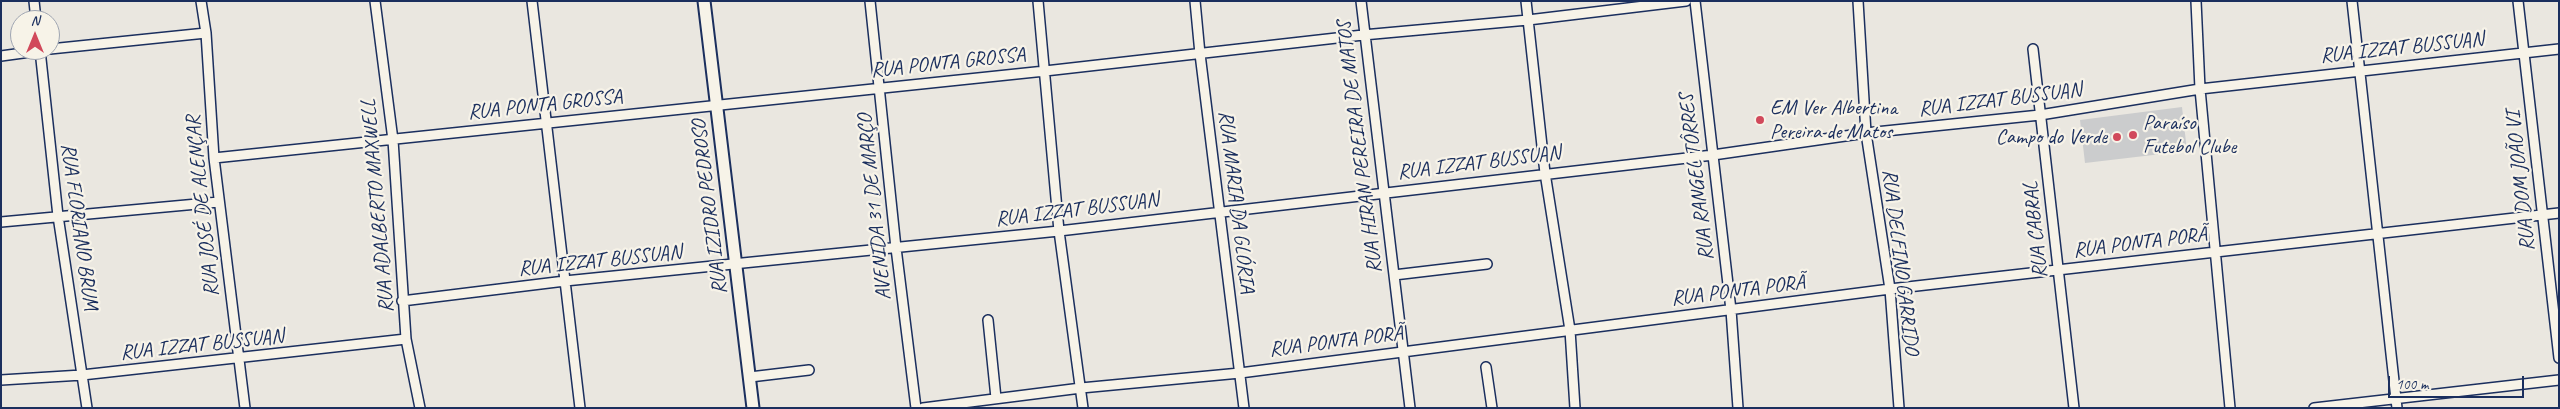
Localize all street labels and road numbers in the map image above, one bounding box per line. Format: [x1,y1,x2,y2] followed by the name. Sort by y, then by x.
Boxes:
[1332,19,1388,275] street label: RUA HIRAN PEREIRA DE MATOS
[2319,27,2485,69] street label: RUA IZZAT BUSSUAN
[870,42,1026,84] street label: RUA PONTA GROSSA
[1917,78,2083,122] street label: RUA IZZAT BUSSUAN
[467,84,623,126] street label: RUA PONTA GROSSA
[1674,92,1720,262] street label: RUA RANGEL TÔRRES
[356,98,400,314] street label: RUA ADALBERTO MAXWELL
[1212,109,1260,295] street label: RUA MARIA DA GLÓRIA
[2501,110,2541,252] street label: RUA DOM JOÃO VI
[853,113,897,301] street label: AVENIDA 31 DE MARÇO
[181,114,225,298] street label: RUA JOSÉ DE ALENÇAR
[687,118,733,296] street label: RUA IZIDRO PEDROSO
[1396,141,1562,185] street label: RUA IZZAT BUSSUAN
[55,142,103,312] street label: RUA FLORIANO BRUM
[1876,168,1924,356] street label: RUA DELFINO GARRIDO
[2018,180,2054,280] street label: RUA CABRAL
[994,188,1160,232] street label: RUA IZZAT BUSSUAN
[2072,222,2208,264] street label: RUA PONTA PORÃ
[517,240,683,282] street label: RUA IZZAT BUSSUAN
[1670,270,1806,312] street label: RUA PONTA PORÃ
[1268,321,1404,363] street label: RUA PONTA PORÃ
[119,324,285,366] street label: RUA IZZAT BUSSUAN

